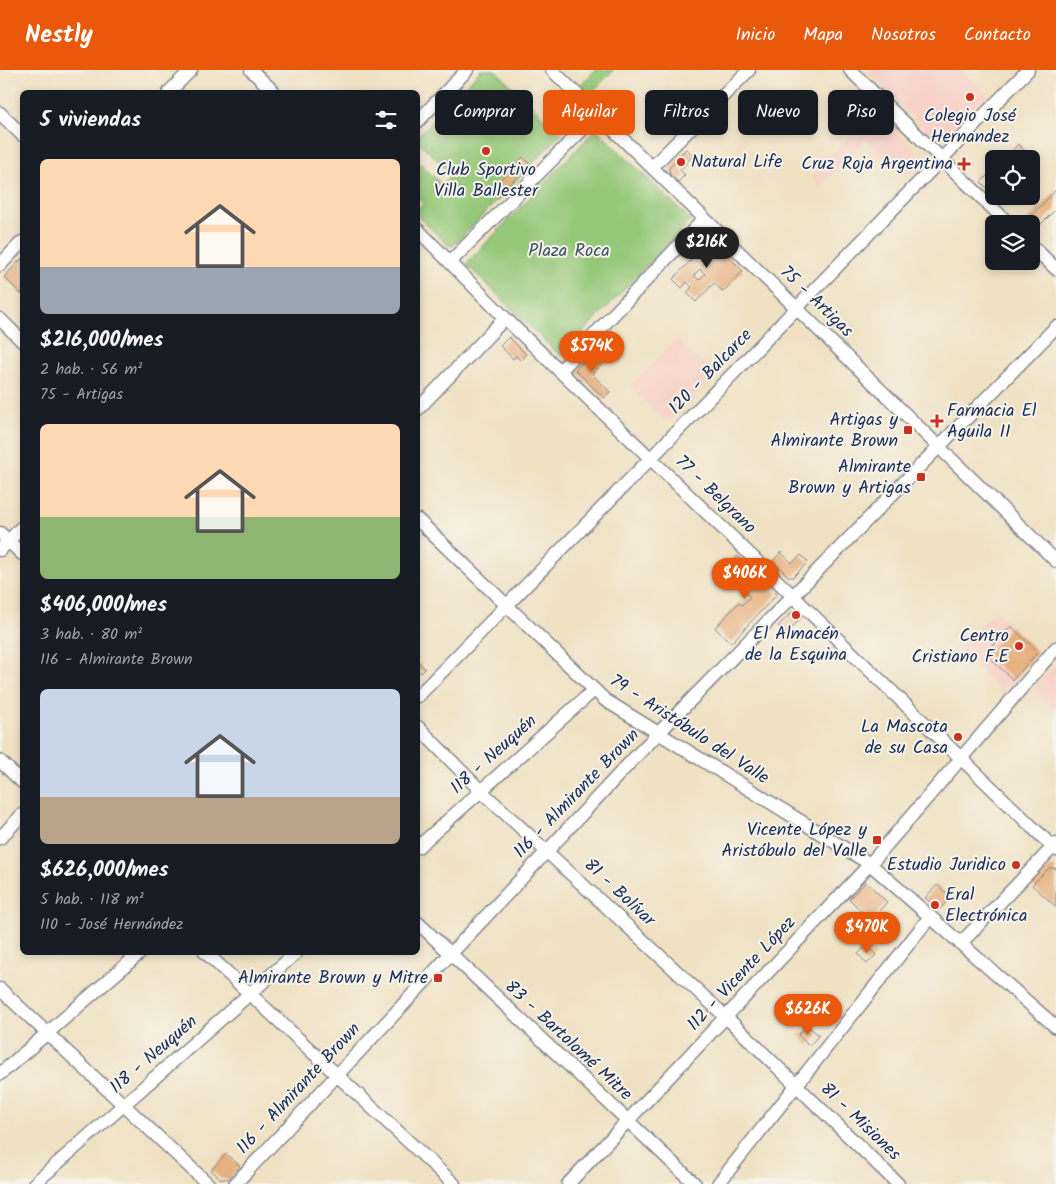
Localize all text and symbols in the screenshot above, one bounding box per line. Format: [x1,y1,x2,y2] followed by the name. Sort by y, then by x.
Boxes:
[25,16,93,55] text: Nestly
[735,21,775,50] text: Inicio
[803,21,843,50] text: Mapa
[871,21,936,50] text: Nosotros
[964,21,1031,50] text: Contacto
[435,90,533,135] chip: Comprar
[543,90,635,135] chip: Alquilar
[645,90,728,135] chip: Filtros
[738,90,818,135] chip: Nuevo
[828,90,894,135] chip: Piso
[964,91,976,103] marker: Colegio José Hernandez
[924,102,1017,152] place label: Colegio José Hernandez
[40,104,141,137] text: 5 viviendas
[372,106,400,134] icon: filters
[480,145,492,157] marker: Club Sportivo Villa Ballester
[691,148,782,177] place label: Natural Life
[801,150,953,179] place label: Cruz Roja Argentina
[985,150,1040,270] map controls
[985,150,1040,205] button: locate
[434,156,539,206] place label: Club Sportivo Villa Ballester
[675,156,687,168] marker: Natural Life
[957,157,971,171] marker: Cruz Roja Argentina
[175,191,265,281] icon: home
[985,215,1040,270] button: layers
[672,226,742,269] pin: $216K
[686,230,728,255] text: $216K
[528,237,610,266] park label: Plaza Roca
[772,259,860,345] street label: 75 - Artigas
[662,322,760,422] street label: 120 - Balcarce
[40,324,163,357] text: $216,000/mes
[557,330,627,373] pin: $574K
[570,334,614,359] text: $574K
[40,357,142,382] text: 2 hab. · 56 m²
[40,382,123,407] text: 75 - Artigas
[947,397,1037,447] place label: Farmacia El Aguila II
[770,406,899,456] place label: Artigas y Almirante Brown
[931,415,943,427] marker: Farmacia El Aguila II
[902,424,914,436] marker: Artigas y Almirante Brown
[668,448,762,542] street label: 77 - Belgrano
[788,453,911,503] place label: Almirante Brown y Artigas
[175,456,265,546] icon: home
[915,471,927,483] marker: Almirante Brown y Artigas
[710,558,780,600] pin: $406K
[723,561,767,586] text: $406K
[40,589,167,622] text: $406,000/mes
[790,609,802,621] marker: El Almacén de la Esquina
[745,620,847,670] place label: El Almacén de la Esquina
[40,622,142,647] text: 3 hab. · 80 m²
[911,622,1009,672] place label: Centro Cristiano F.E
[1013,640,1025,652] marker: Centro Cristiano F.E
[40,647,192,672] text: 116 - Almirante Brown
[603,667,775,793] street label: 79 - Aristóbulo del Valle
[444,708,544,802] street label: 118 - Neuquén
[861,713,948,763] place label: La Mascota de su Casa
[175,721,265,811] icon: home
[507,722,647,866] street label: 116 - Almirante Brown
[952,731,964,743] marker: La Mascota de su Casa
[722,816,868,866] place label: Vicente López y Aristóbulo del Valle
[871,834,883,846] marker: Vicente López y Aristóbulo del Valle
[887,851,1006,880] place label: Estudio Juridico
[576,852,662,935] street label: 81 - Bolívar
[40,854,168,887] text: $626,000/mes
[1010,859,1022,871] marker: Estudio Juridico
[945,881,1027,931] place label: Eral Electrónica
[40,887,144,912] text: 5 hab. · 118 m²
[929,899,941,911] marker: Eral Electrónica
[681,910,803,1038] street label: 112 - Vicente López
[40,912,183,937] text: 110 - José Hernández
[832,912,902,954] pin: $470K
[845,915,889,940] text: $470K
[238,964,428,993] place label: Almirante Brown y Mitre
[432,972,444,984] marker: Almirante Brown y Mitre
[497,974,639,1108] street label: 83 - Bartolomé Mitre
[773,994,843,1036] pin: $626K
[785,997,831,1022] text: $626K
[104,1008,204,1102] street label: 118 - Neuquén
[230,1016,368,1162] street label: 116 - Almirante Brown
[813,1076,907,1168] street label: 81 - Misiones

